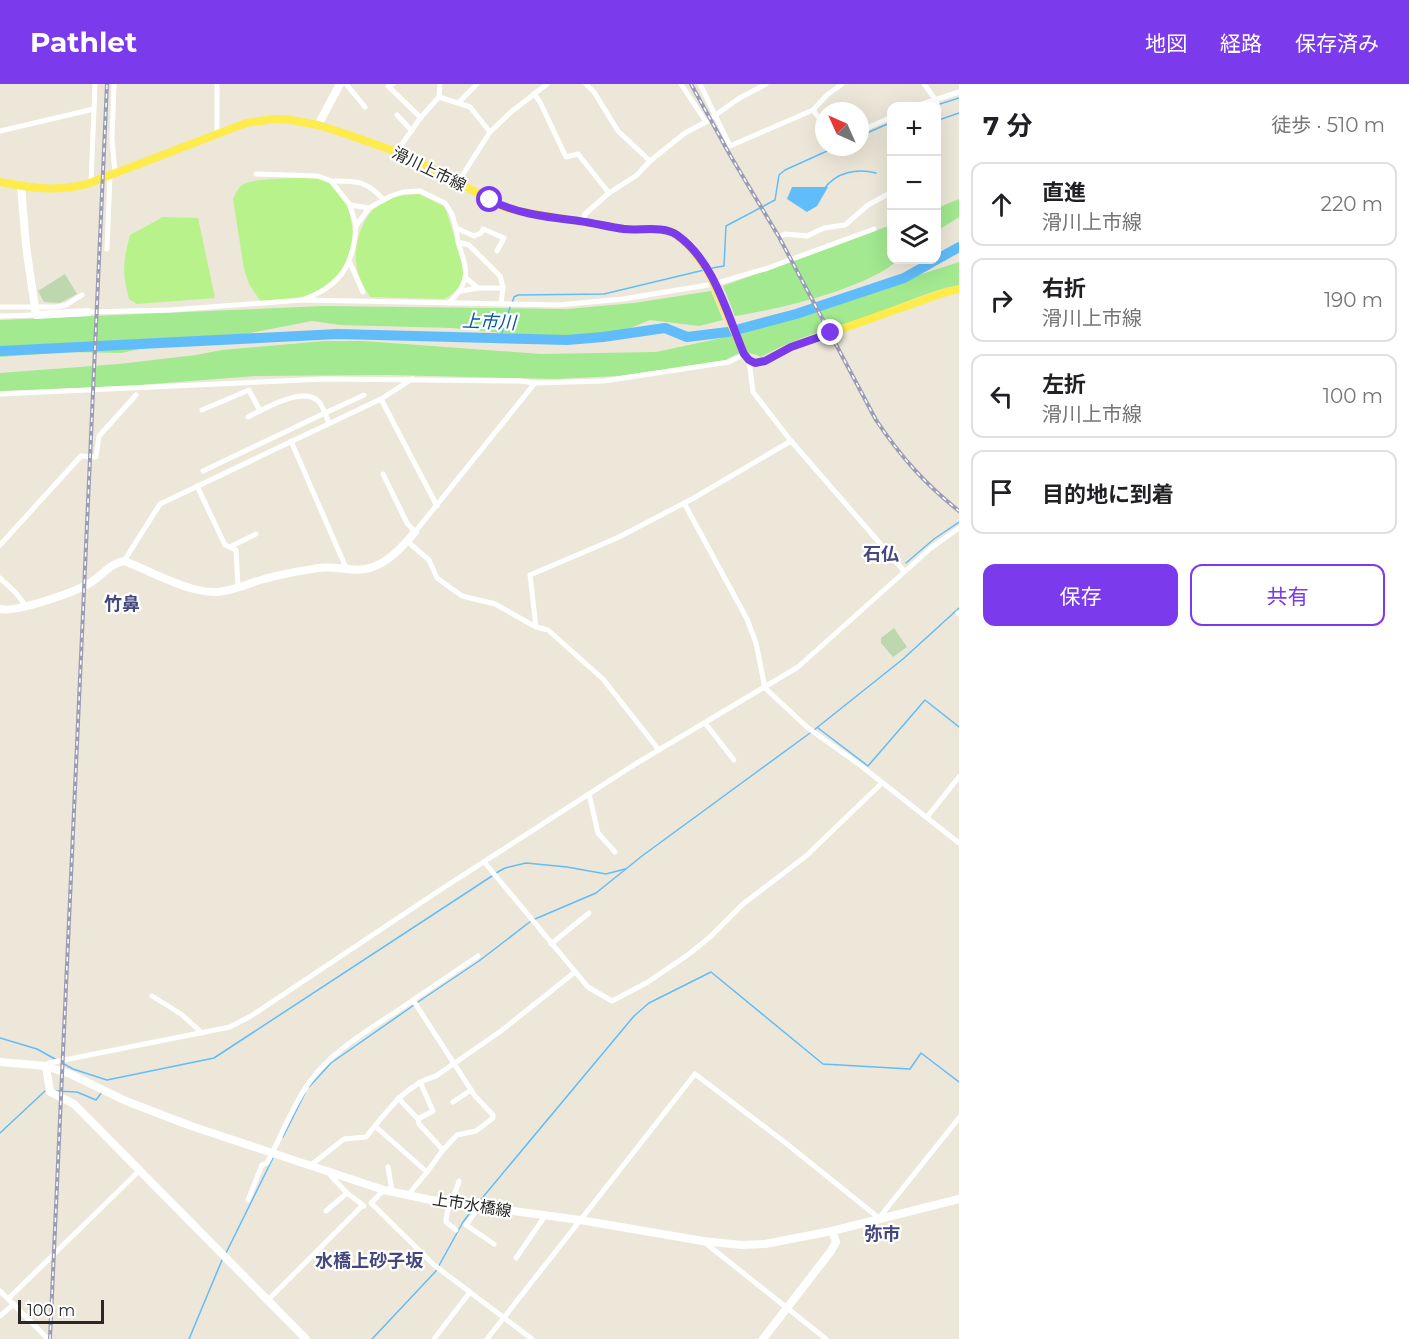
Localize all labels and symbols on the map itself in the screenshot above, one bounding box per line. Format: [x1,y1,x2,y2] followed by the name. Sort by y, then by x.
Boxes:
[815,102,869,156] north arrow
[389,143,469,195] street label: 滑川上市線
[476,186,502,212] route start
[462,310,518,334] water label: 上市川
[817,319,843,345] route end
[863,543,899,565] district label: 石仏
[104,593,140,615] district label: 竹鼻
[431,1189,513,1221] street label: 上市水橋線
[864,1223,900,1245] district label: 弥市
[315,1250,424,1272] district label: 水橋上砂子坂
[18,1297,104,1324] scale bar

